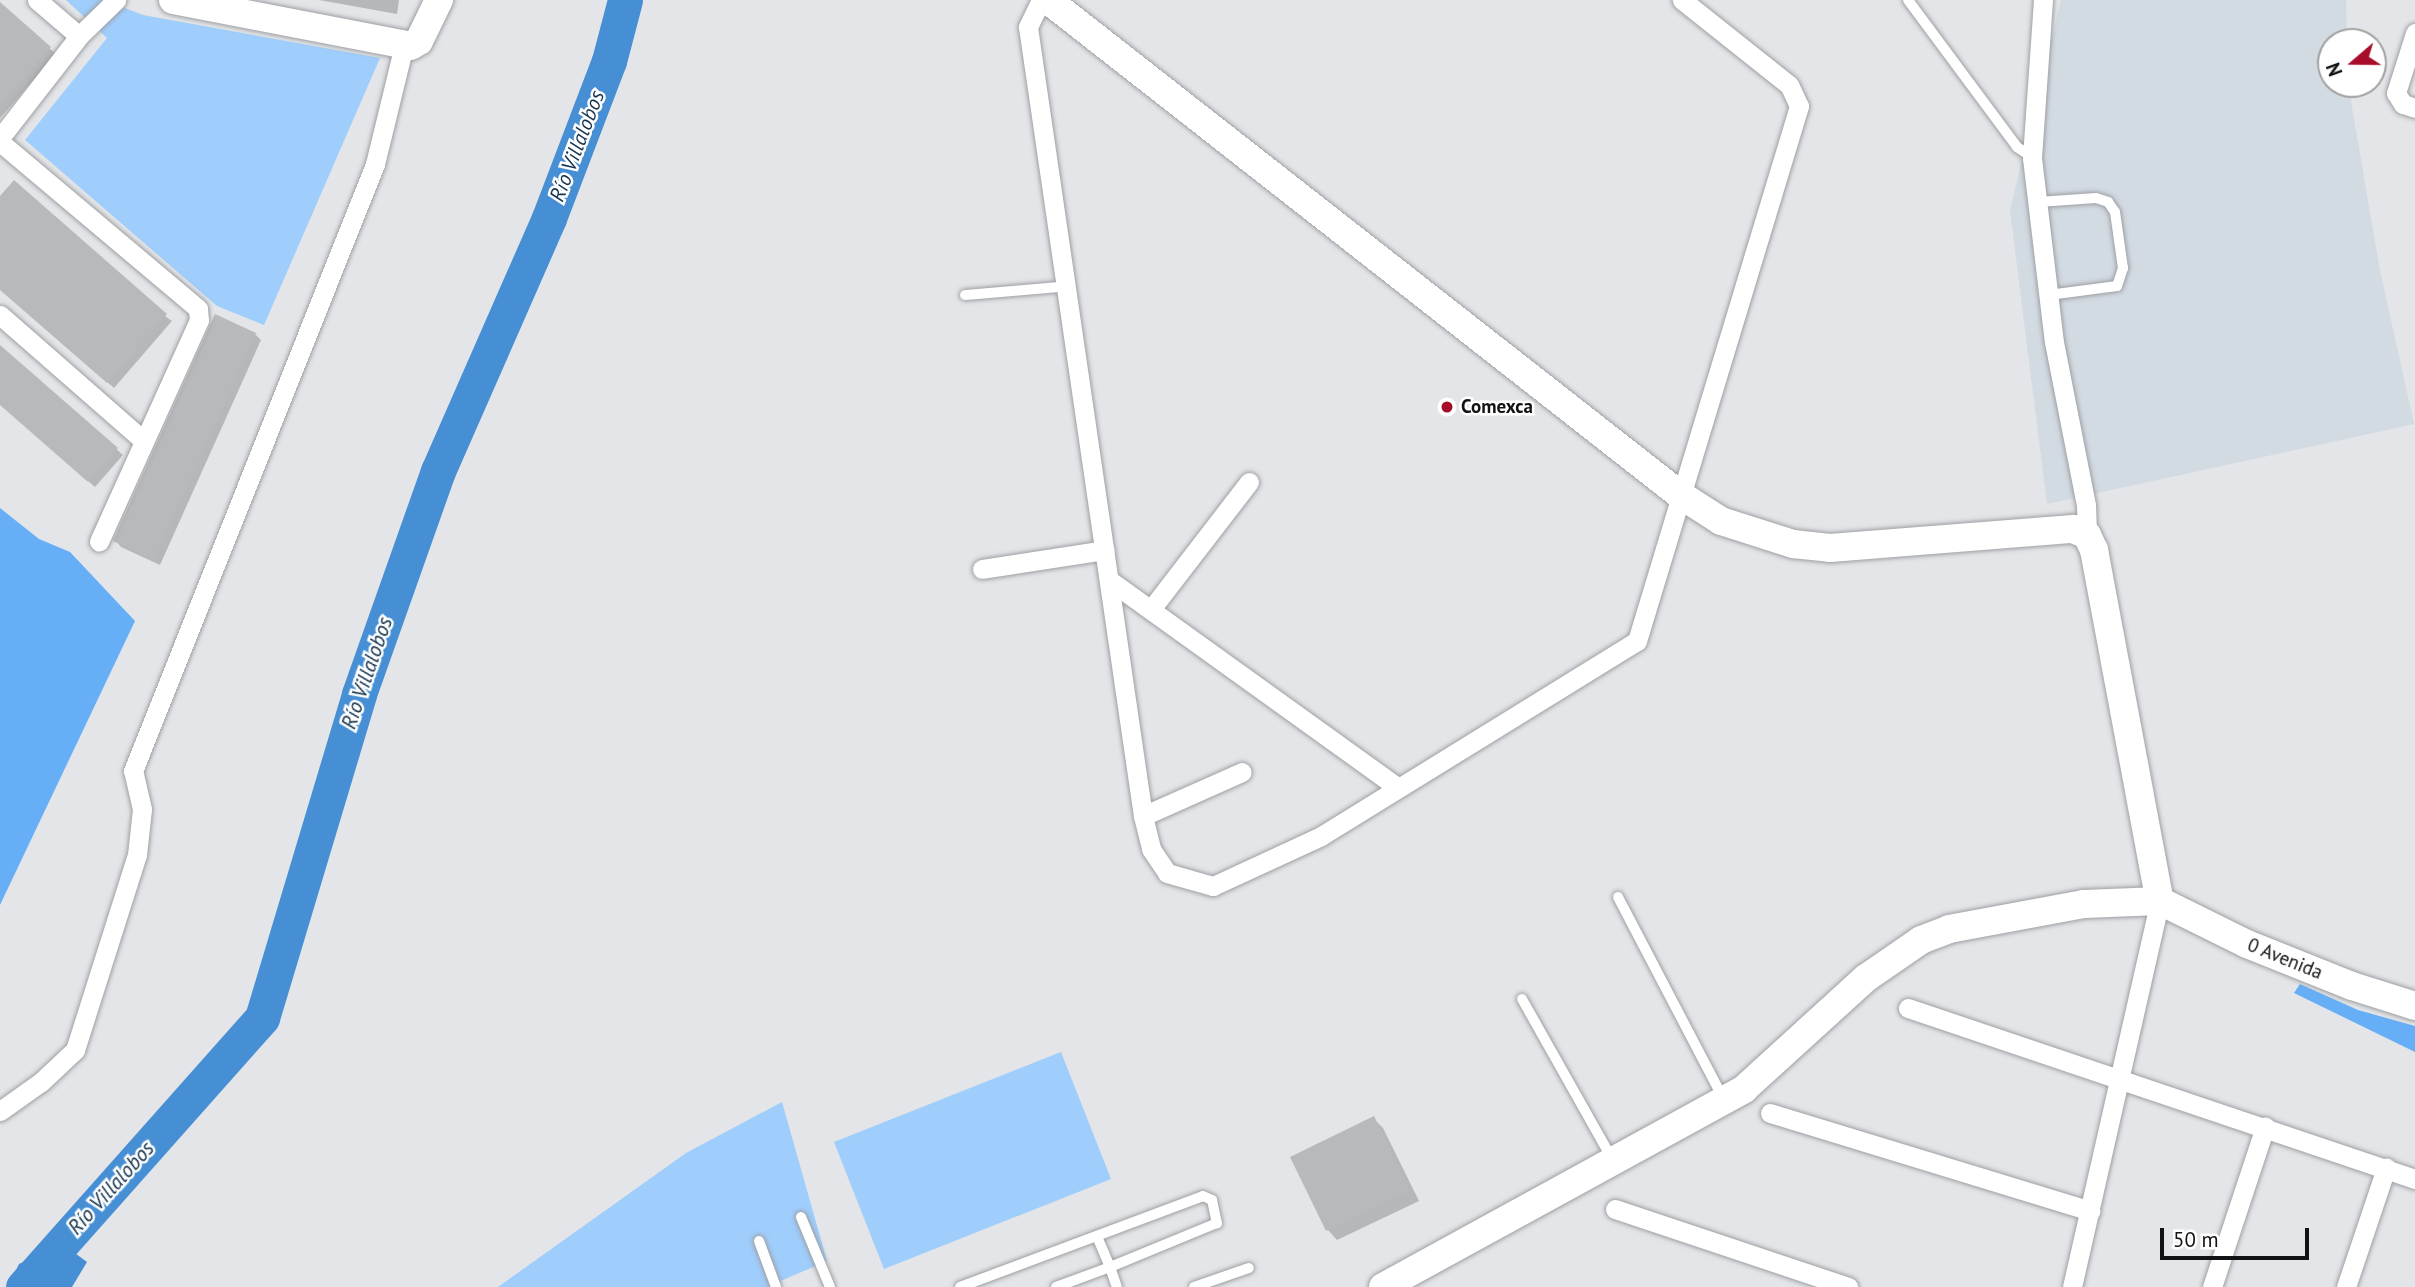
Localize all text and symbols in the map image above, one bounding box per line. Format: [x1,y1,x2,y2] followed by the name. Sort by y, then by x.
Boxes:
[2317,28,2387,98] north arrow
[2321,60,2348,79] text: N
[544,87,610,205] water label: Río Villalobos
[1461,396,1533,418] place label: Comexca
[1439,399,1455,415] marker: Comexca
[336,613,398,733] water label: Río Villalobos
[2244,934,2326,984] street label: 0 Avenida
[62,1136,160,1240] water label: Río Villalobos
[2163,1214,2312,1258] scale bar
[2173,1226,2219,1253] text: 50 m

